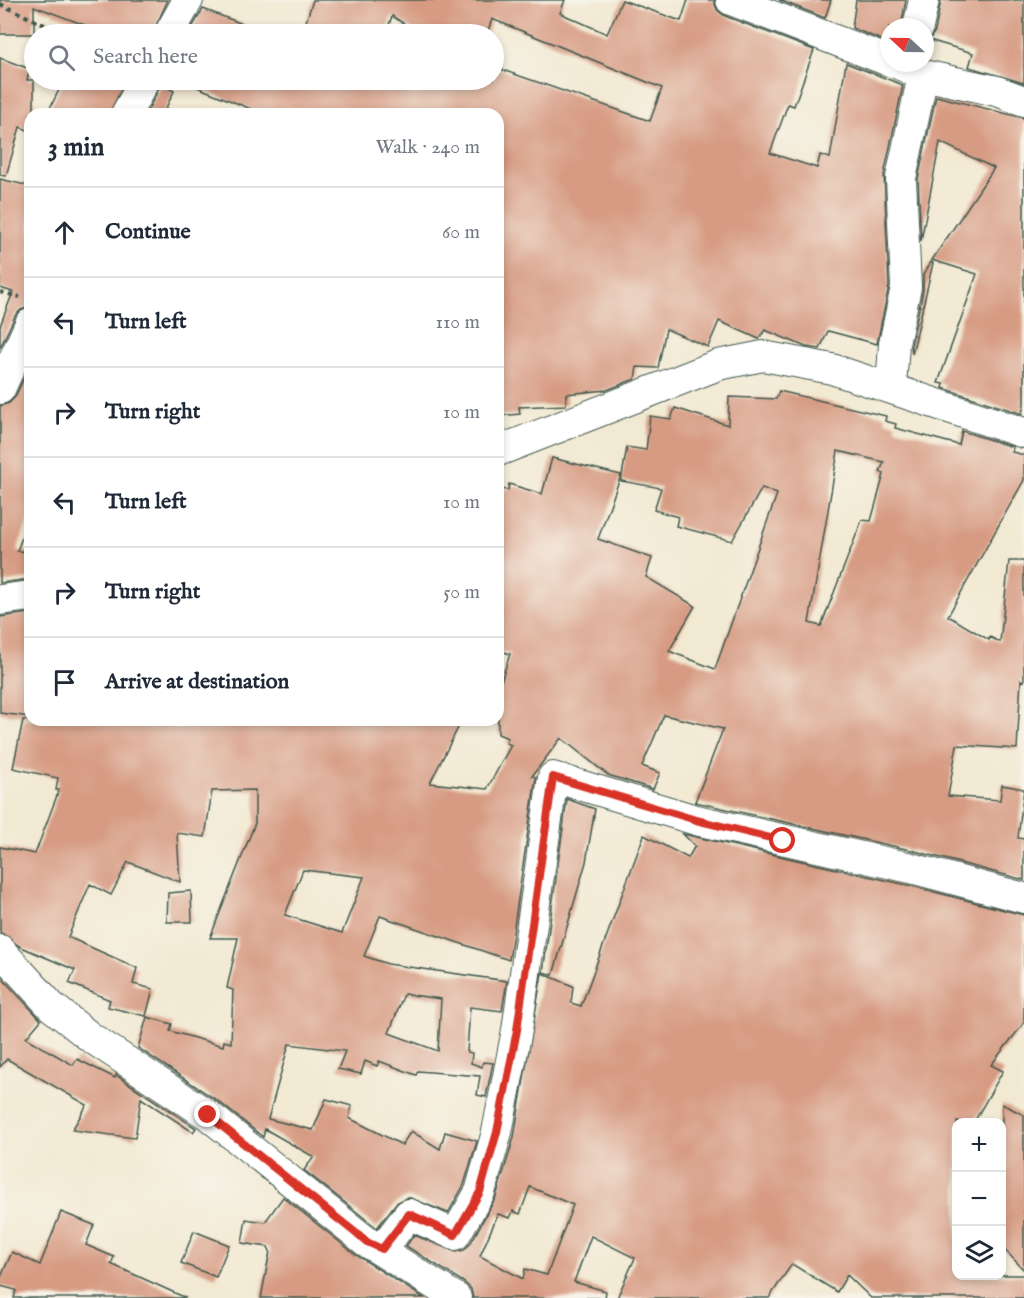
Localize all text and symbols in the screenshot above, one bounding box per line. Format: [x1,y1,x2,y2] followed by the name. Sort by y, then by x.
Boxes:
[880,18,934,72] north arrow
[24,24,504,90] search box
[45,41,78,74] icon: search
[93,43,198,71] text: Search here
[48,131,104,164] text: 3 min
[375,135,480,160] text: Walk · 240 m
[48,216,81,249] icon: ahead
[105,218,191,246] text: Continue
[442,220,480,245] text: 60 m
[48,306,81,339] icon: left
[105,308,187,336] text: Turn left
[436,310,480,335] text: 110 m
[48,396,81,429] icon: right
[105,398,200,426] text: Turn right
[443,400,480,425] text: 10 m
[48,486,81,519] icon: left
[105,488,187,516] text: Turn left
[443,490,480,515] text: 10 m
[48,576,81,609] icon: right
[105,578,200,606] text: Turn right
[443,580,480,605] text: 50 m
[48,666,81,699] icon: arrive
[105,668,289,696] text: Arrive at destination
[769,827,795,853] route start
[194,1101,220,1127] route end
[952,1118,1006,1280] map controls
[952,1118,1006,1172] button: +
[952,1172,1006,1226] button: −
[952,1226,1006,1280] button: layers

